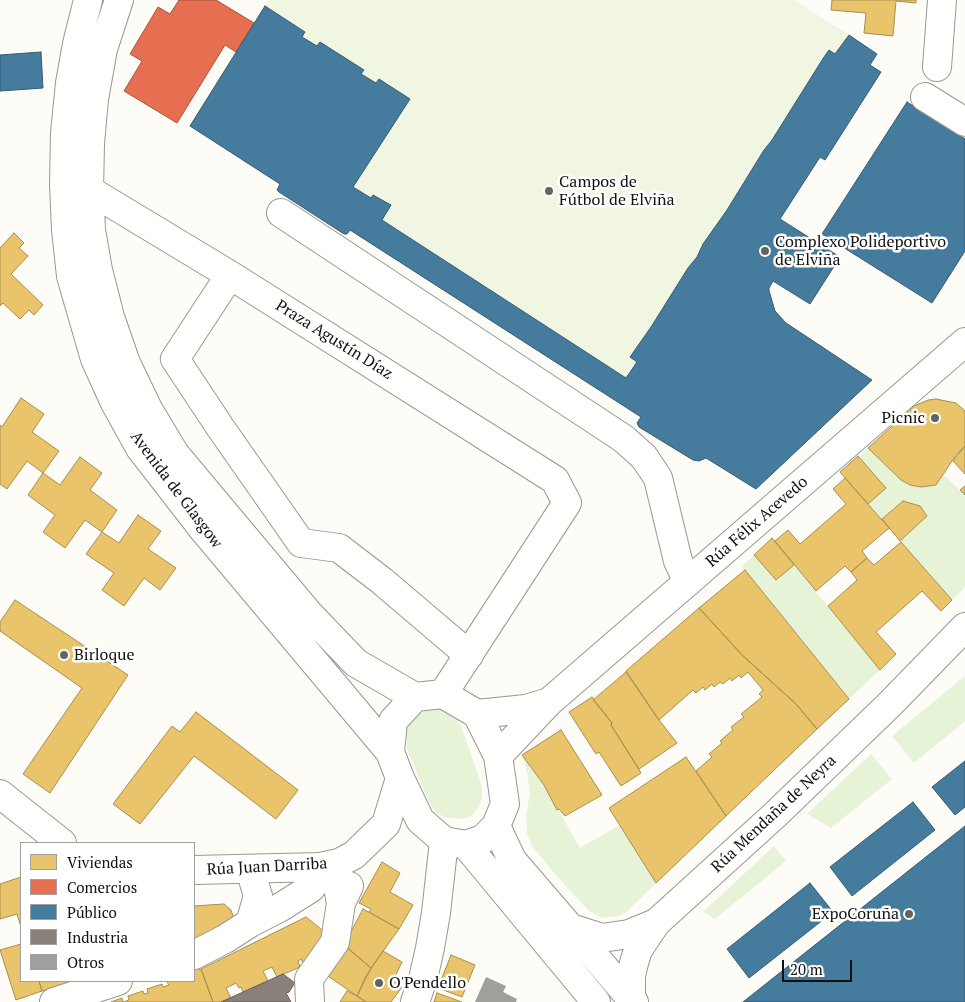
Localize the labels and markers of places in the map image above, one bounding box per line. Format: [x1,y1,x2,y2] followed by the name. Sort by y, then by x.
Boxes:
[559,172,675,210] place label: Campos de Fútbol de Elviña
[543,185,555,197] marker: Campos de Fútbol de Elviña
[775,232,946,270] place label: Complexo Polideportivo de Elviña
[759,245,771,257] marker: Complexo Polideportivo de Elviña
[881,408,925,428] place label: Picnic
[929,412,941,424] marker: Picnic
[74,645,134,665] place label: Birloque
[58,649,70,661] marker: Birloque
[812,904,899,924] place label: ExpoCoruña
[903,908,915,920] marker: ExpoCoruña
[389,973,466,993] place label: O'Pendello
[373,977,385,989] marker: O'Pendello

